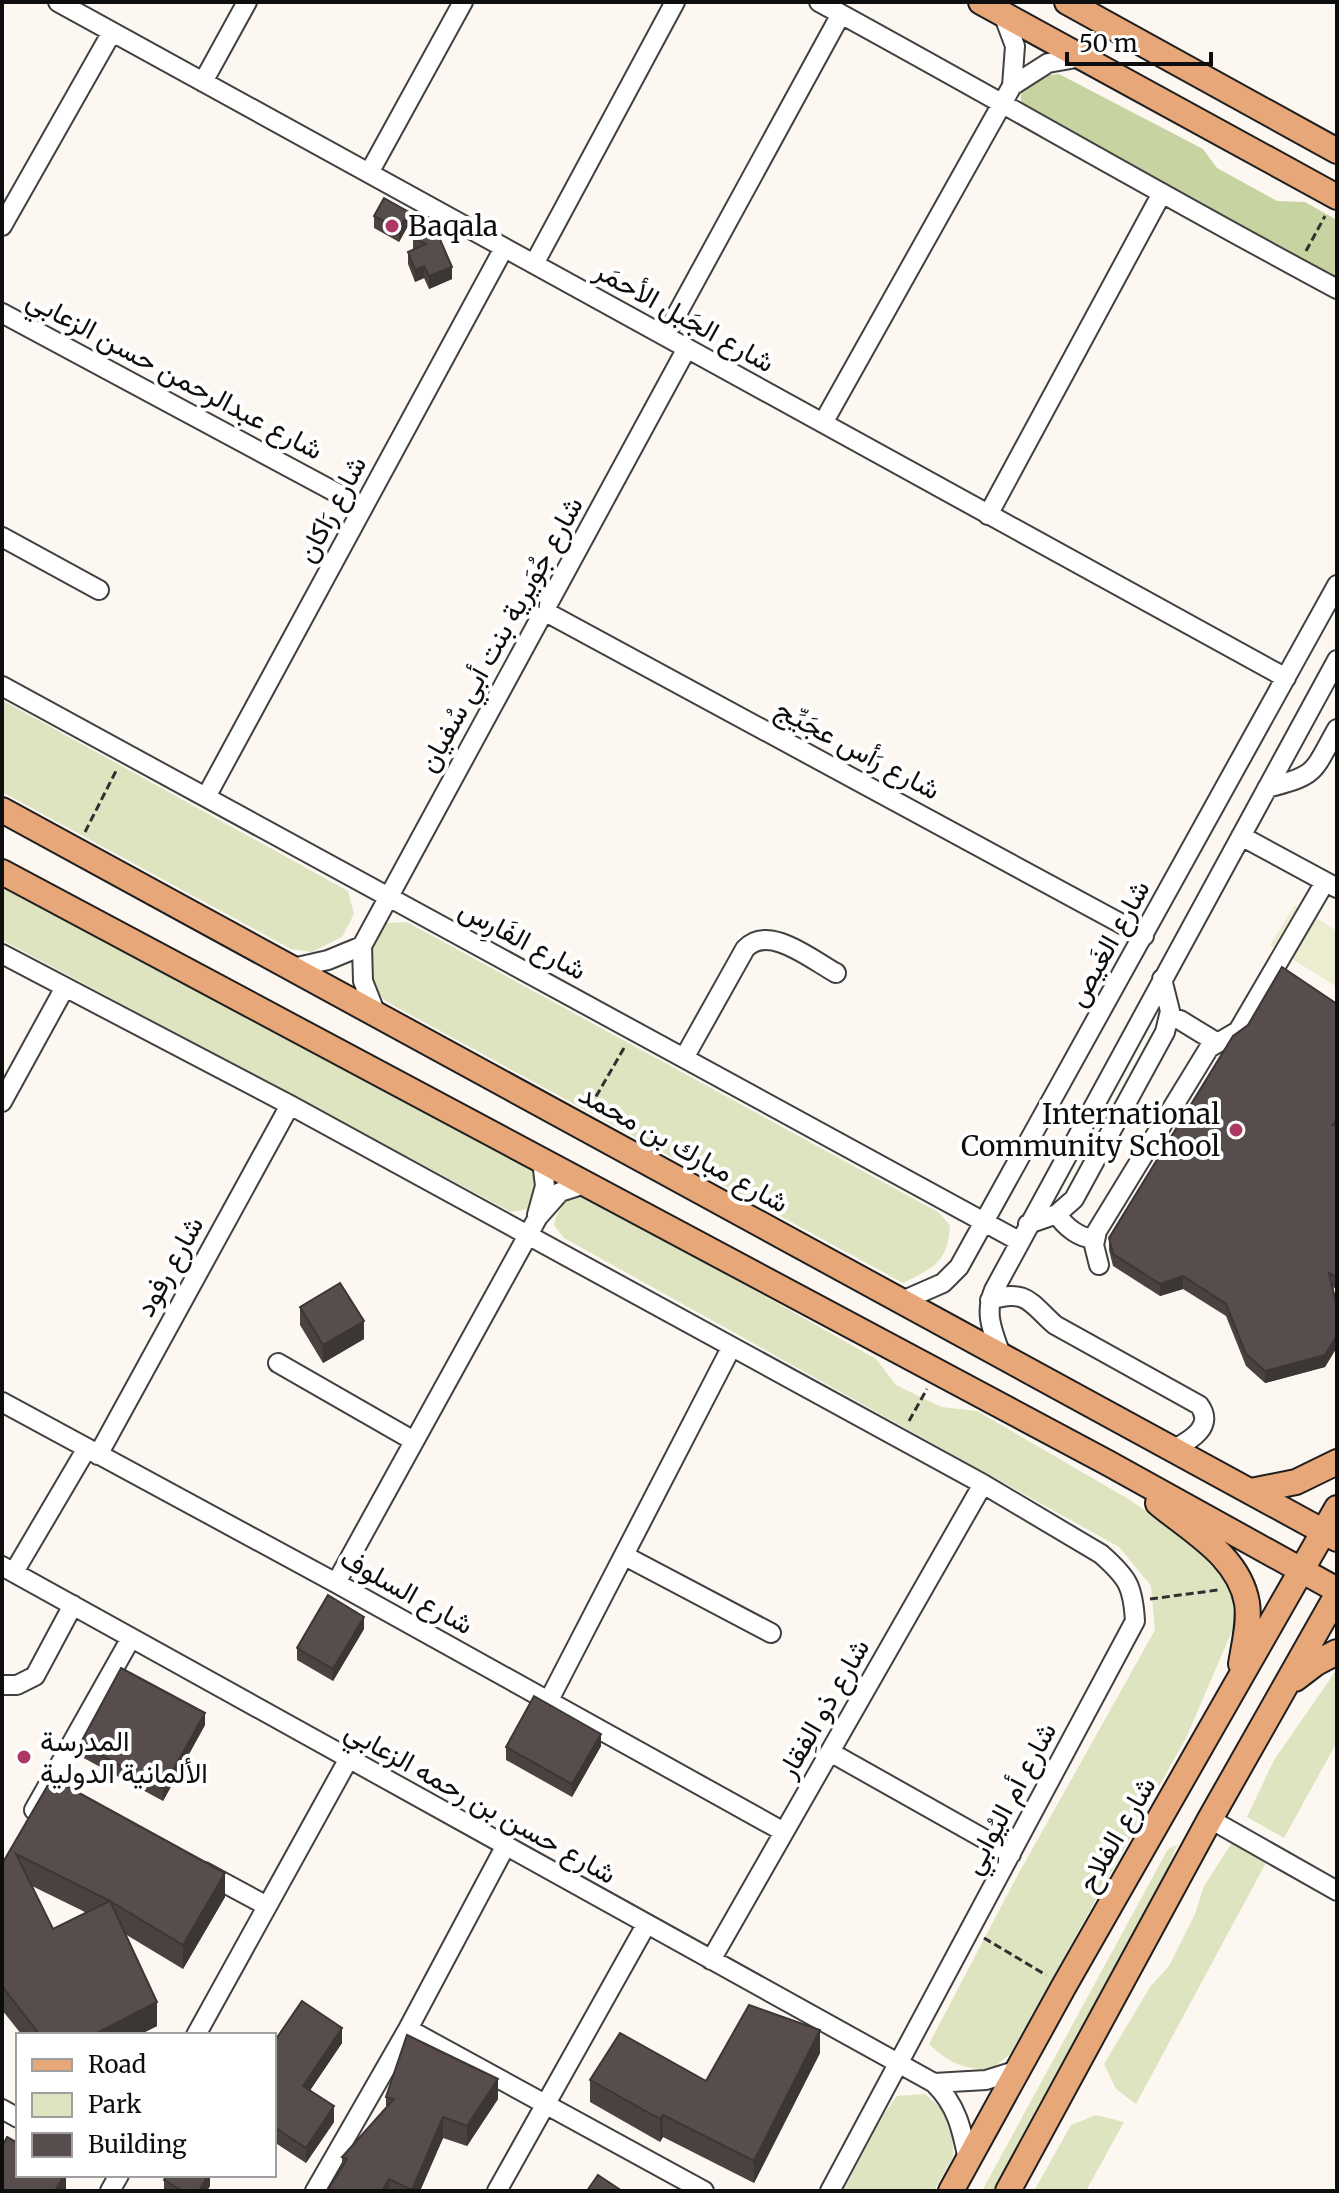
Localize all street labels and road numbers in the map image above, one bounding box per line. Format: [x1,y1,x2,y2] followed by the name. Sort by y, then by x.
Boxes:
[588,251,781,381] street label: شارع الجَبل الأحمَر
[18,281,329,472] street label: شارع عبدالرحمن حسن الزعابي
[288,449,375,569] street label: شارع رَاكان
[409,490,595,780] street label: شارع جُوَيرِية بنت أبي سُفيان
[768,691,947,809] street label: شارع رَأس عجَيِّج
[1058,873,1158,1013] street label: شارع الغَيص
[451,890,593,991] street label: شارع الفَارِس
[572,1076,795,1221] street label: شارع مبارك بن محمد
[127,1209,212,1323] street label: شارع رفود
[334,1540,480,1643] street label: شارع السلوف
[768,1632,878,1785] street label: شارع ذو الفِقار
[337,1712,623,1896] street label: شارع حسن بن رحمه الزعابي
[954,1716,1068,1883] street label: شارع أم اليُوابِي
[1069,1770,1164,1899] street label: شارع الفلاح

